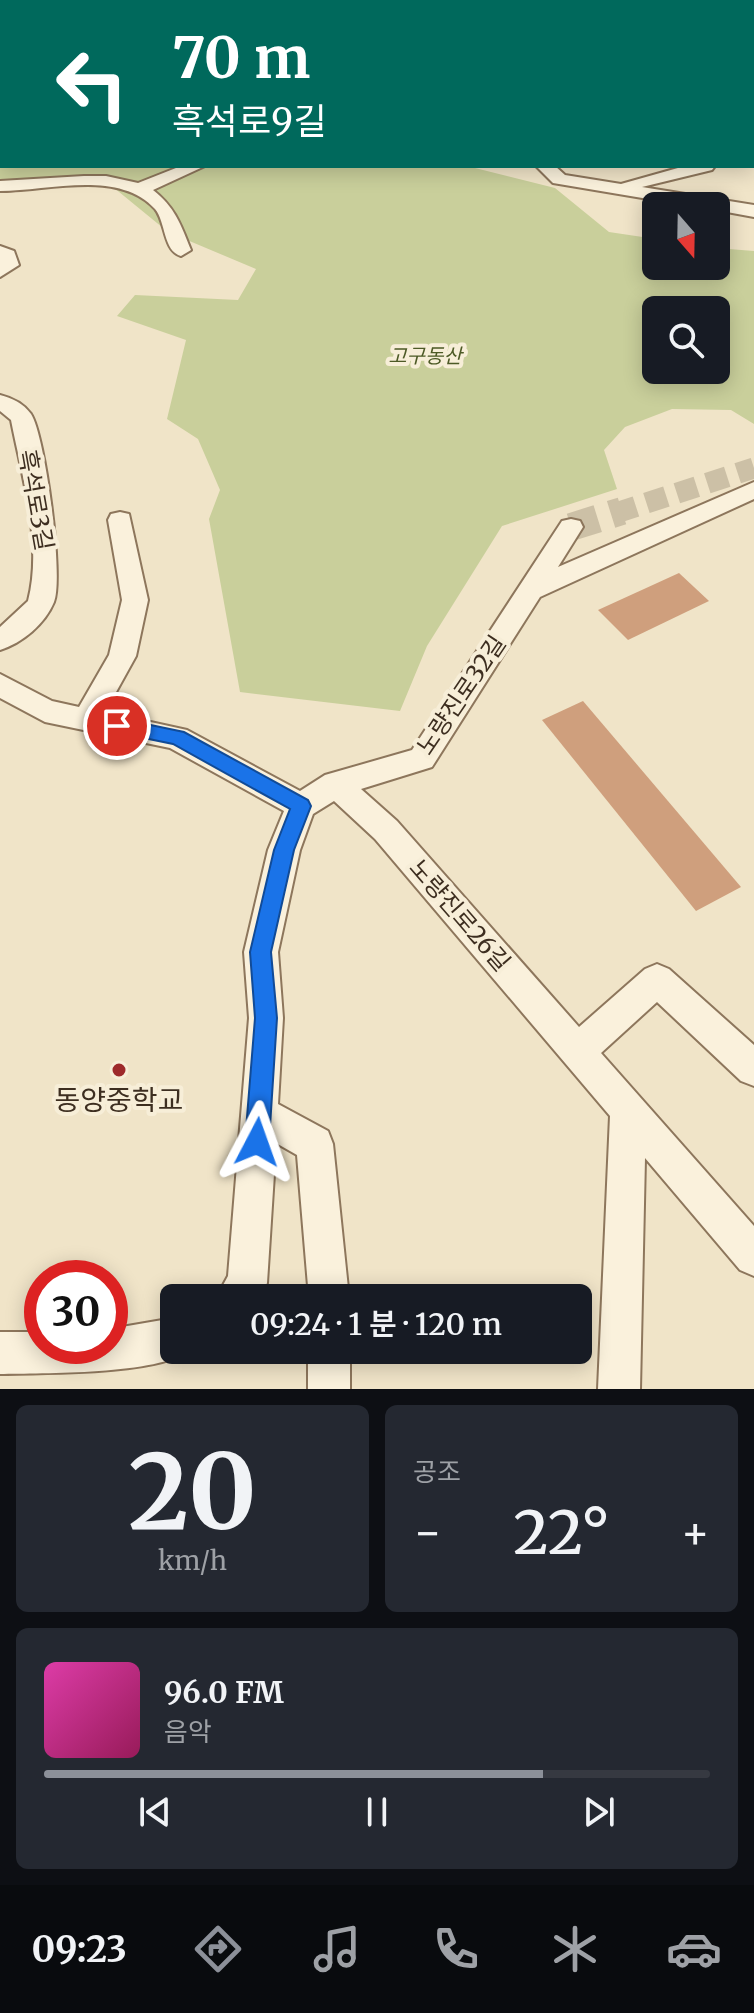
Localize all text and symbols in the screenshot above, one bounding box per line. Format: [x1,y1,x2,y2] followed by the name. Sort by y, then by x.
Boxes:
[172,23,310,93] text: 70 m
[40,32,144,136] icon: left
[172,99,326,144] text: 흑석로9길
[642,192,730,280] north arrow
[642,192,730,384] map controls
[642,296,730,384] button: search
[388,343,464,368] park label: 고구동산
[12,447,60,553] street label: 흑석로3길
[410,629,512,761] street label: 노량진로32길
[83,692,151,760] pin
[95,704,139,748] icon: arrive
[403,853,517,977] street label: 노량진로26길
[110,1061,128,1079] marker: 동양중학교
[55,1082,183,1118] place label: 동양중학교
[215,1100,299,1184] position arrow
[24,1260,128,1364] speed limit sign: 30
[250,1305,502,1343] text: 09:24 · 1 분 · 120 m
[128,1427,257,1557] text: 20
[413,1455,461,1488] text: 공조
[513,1495,610,1570] text: 22°
[413,1505,442,1560] text: −
[681,1505,710,1560] text: +
[158,1544,227,1577] text: km/h
[164,1673,284,1711] text: 96.0 FM
[164,1715,212,1748] text: 음악
[133,1790,177,1834] icon: previous
[355,1790,399,1834] icon: pause
[577,1790,621,1834] icon: next
[190,1921,246,1977] icon: directions
[309,1921,365,1977] icon: music
[428,1921,484,1977] icon: phone
[547,1921,603,1977] icon: climate
[666,1921,722,1977] icon: car
[32,1927,127,1972] text: 09:23

